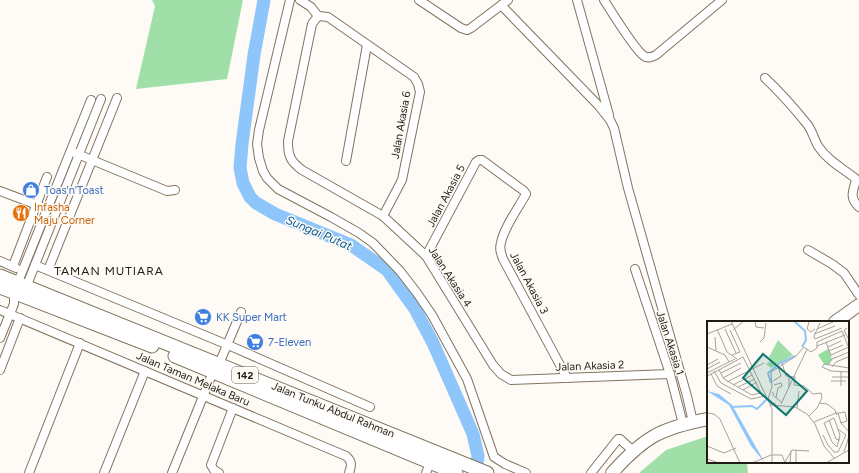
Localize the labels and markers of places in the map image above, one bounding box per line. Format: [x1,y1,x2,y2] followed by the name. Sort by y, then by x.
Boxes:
[21,180,41,200] shop icon: Toas'n'Toast
[44,184,104,197] place label: Toas'n'Toast
[34,201,95,227] place label: Infasha Maju Corner
[11,203,31,223] restaurant icon: Infasha Maju Corner
[193,307,213,327] supermarket icon: KK Super Mart
[216,311,287,324] place label: KK Super Mart
[245,332,265,352] supermarket icon: 7-Eleven
[268,336,311,349] place label: 7-Eleven

